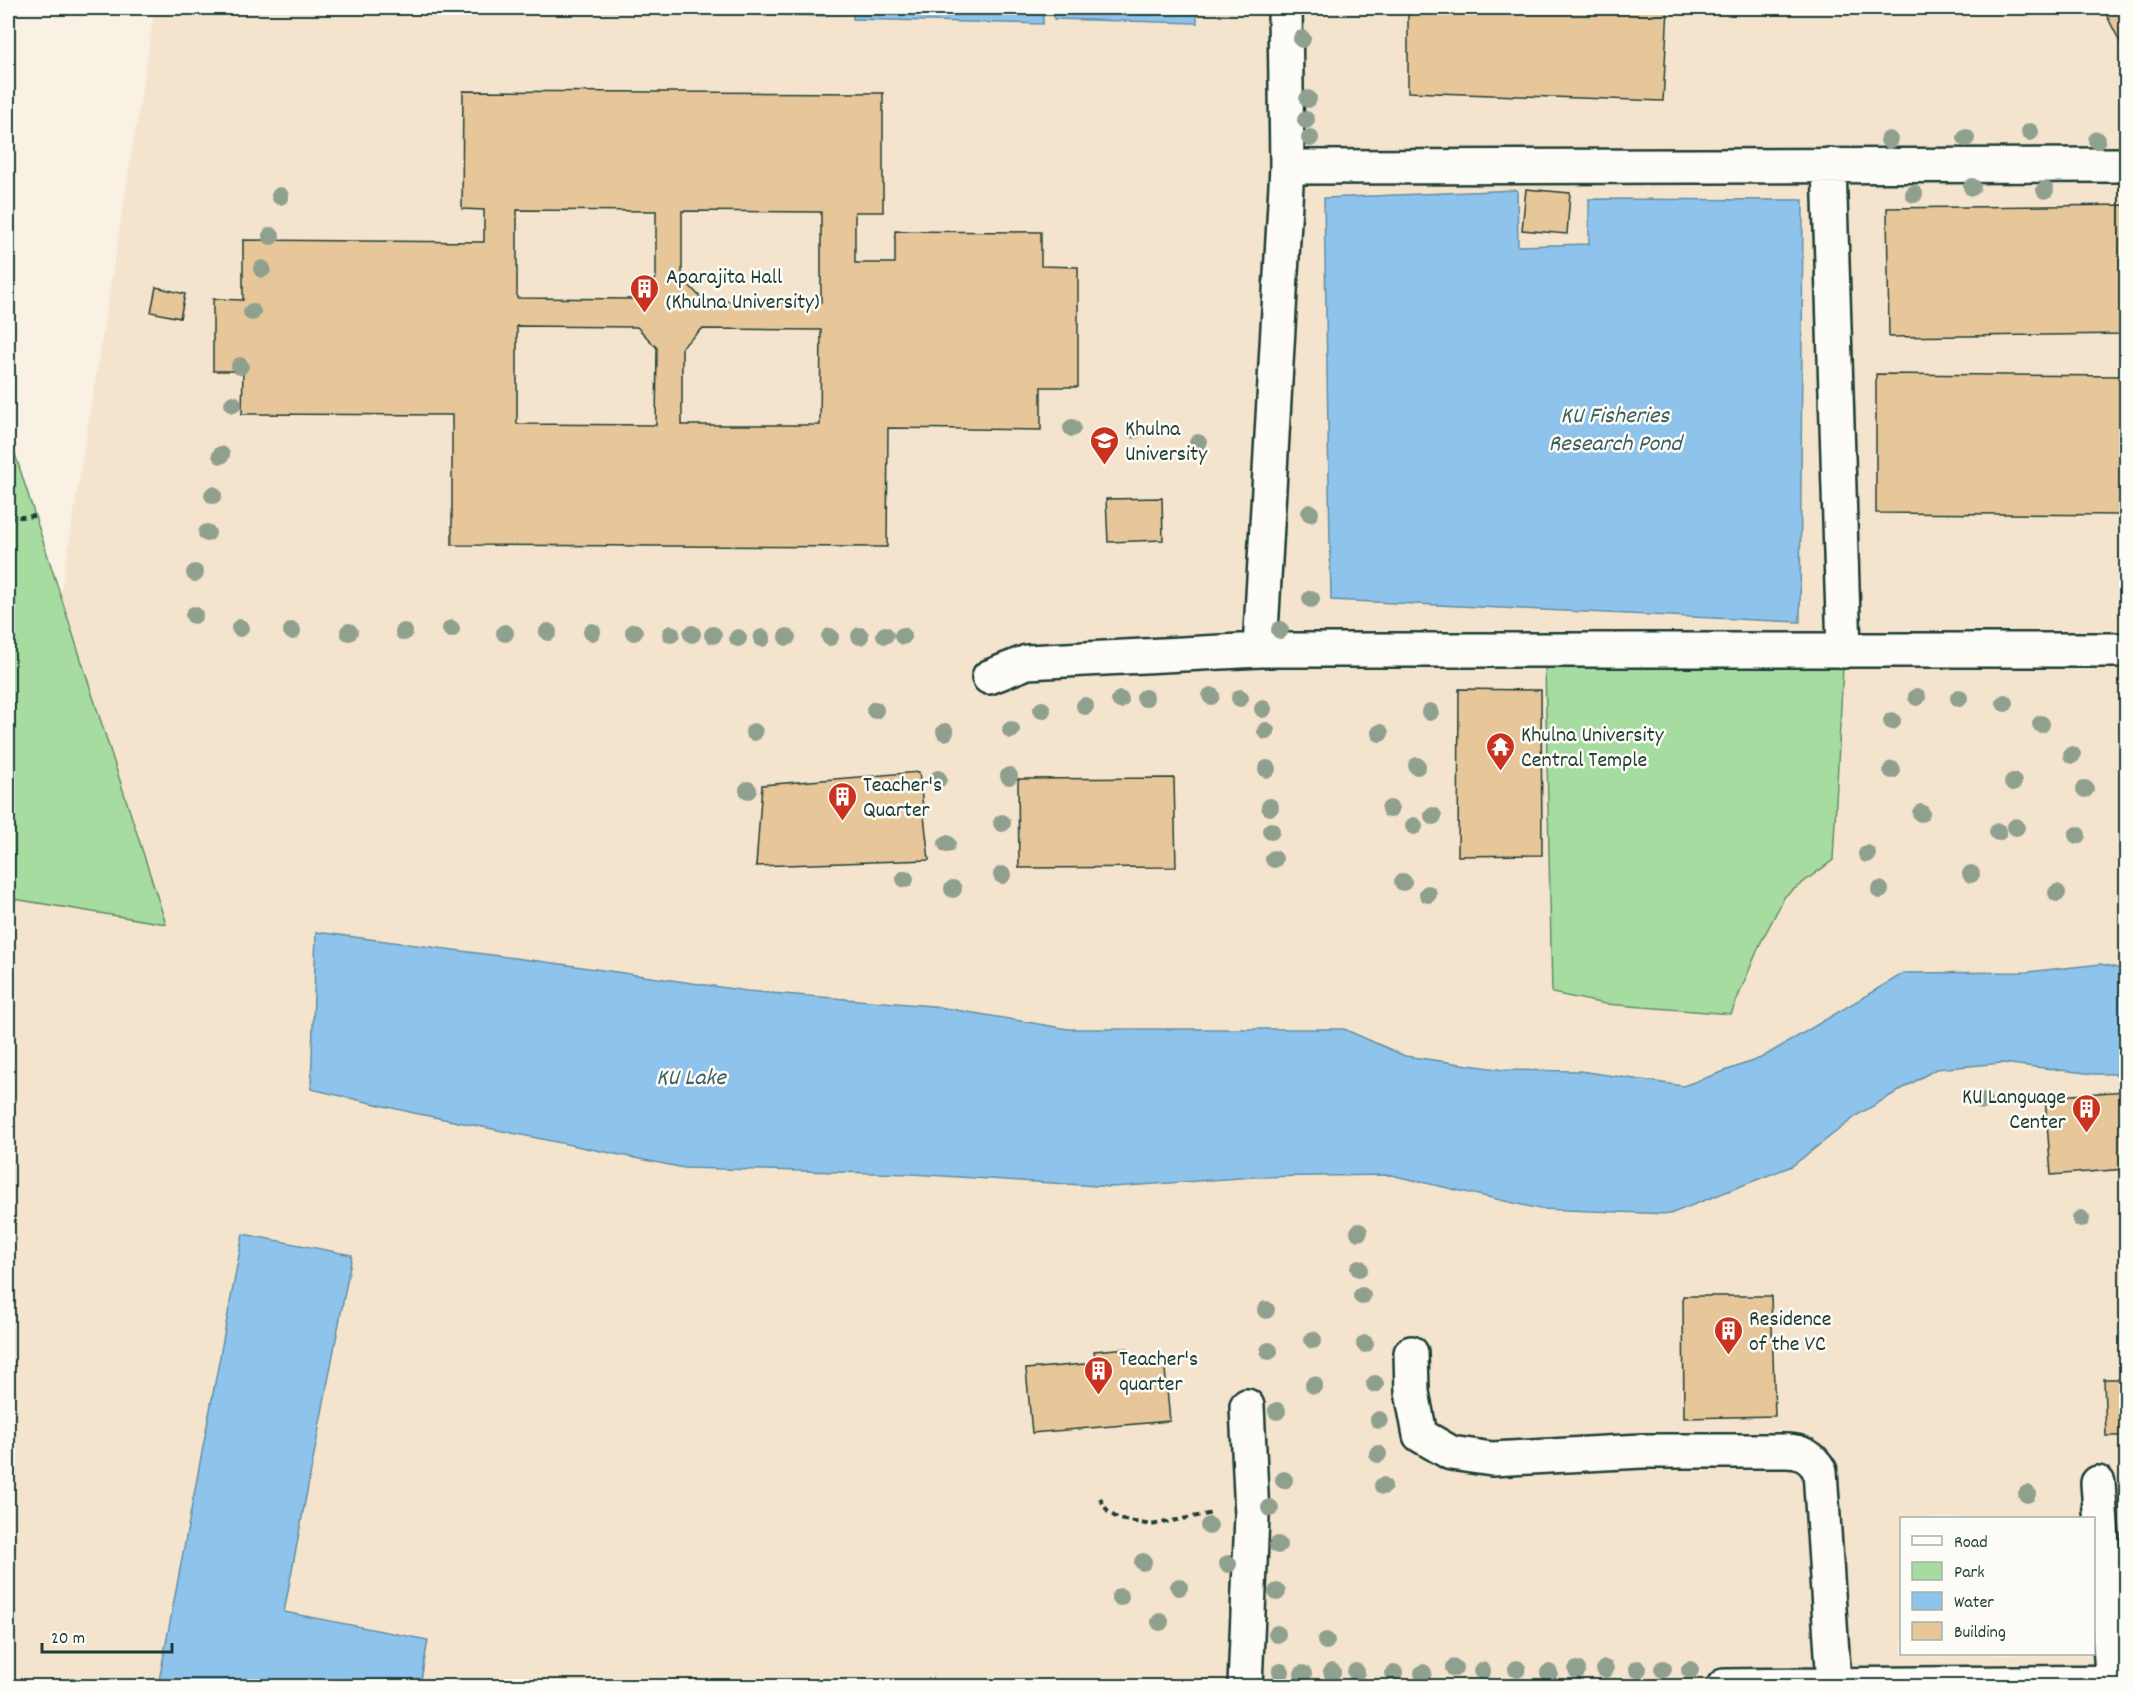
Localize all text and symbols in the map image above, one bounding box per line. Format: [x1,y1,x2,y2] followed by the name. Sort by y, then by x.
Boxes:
[666,263,820,319] place label: Aparajita Hall (Khulna University)
[629,272,661,314] building icon: Aparajita Hall (Khulna University)
[1548,400,1684,462] water label: KU Fisheries Research Pond
[1125,415,1208,471] place label: Khulna University
[1088,424,1120,466] school or university icon: Khulna University
[1521,721,1665,777] place label: Khulna University Central Temple
[1484,730,1516,772] temple icon: Khulna University Central Temple
[863,771,942,827] place label: Teacher's Quarter
[826,780,858,822] building icon: Teacher's Quarter
[656,1062,727,1096] water label: KU Lake
[1962,1083,2067,1139] place label: KU Language Center
[2071,1092,2103,1134] building icon: KU Language Center
[1749,1305,1831,1361] place label: Residence of the VC
[1712,1314,1744,1356] building icon: Residence of the VC
[1119,1345,1198,1401] place label: Teacher's quarter
[1082,1354,1114,1396] building icon: Teacher's quarter
[1900,1517,2095,1655] legend
[1954,1531,1988,1556] text: Road
[1954,1561,1985,1586] text: Park
[1954,1591,1994,1616] text: Water
[42,1616,172,1654] scale bar
[1954,1621,2006,1646] text: Building
[51,1627,85,1652] text: 20 m

